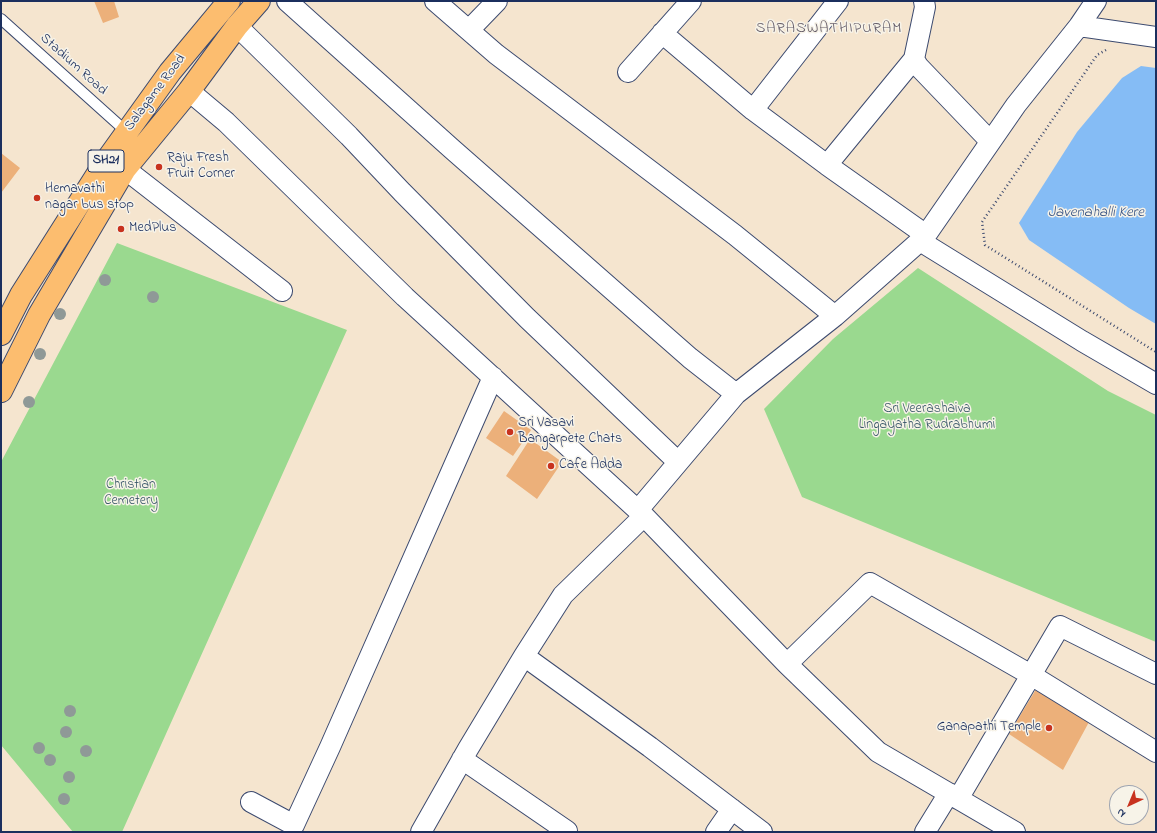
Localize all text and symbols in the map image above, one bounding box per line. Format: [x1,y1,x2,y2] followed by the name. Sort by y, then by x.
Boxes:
[756,21,902,39] district label: SARASWATHIPURAM
[36,31,110,99] street label: Stadium Road
[122,51,190,135] street label: Salagame Road
[88,150,124,172] road number: SH21
[167,151,235,184] place label: Raju Fresh Fruit Corner
[154,162,164,172] marker: Raju Fresh Fruit Corner
[45,182,134,214] place label: Hemavathi nagar bus stop
[32,193,42,203] marker: Hemavathi nagar bus stop
[1048,205,1144,223] water label: Javenahalli Kere
[129,221,176,237] place label: MedPlus
[116,224,126,234] marker: MedPlus
[859,402,995,434] park label: Sri Veerashaiva Lingayatha Rudrabhumi
[518,416,622,448] place label: Sri Vasavi Bangarpete Chats
[505,427,515,437] marker: Sri Vasavi Bangarpete Chats
[559,458,622,474] place label: Cafe Adda
[546,461,556,471] marker: Cafe Adda
[104,478,158,510] park label: Christian Cemetery
[937,720,1041,736] place label: Ganapathi Temple
[1044,723,1054,733] marker: Ganapathi Temple
[1109,785,1149,825] north arrow
[1113,805,1130,821] text: N

